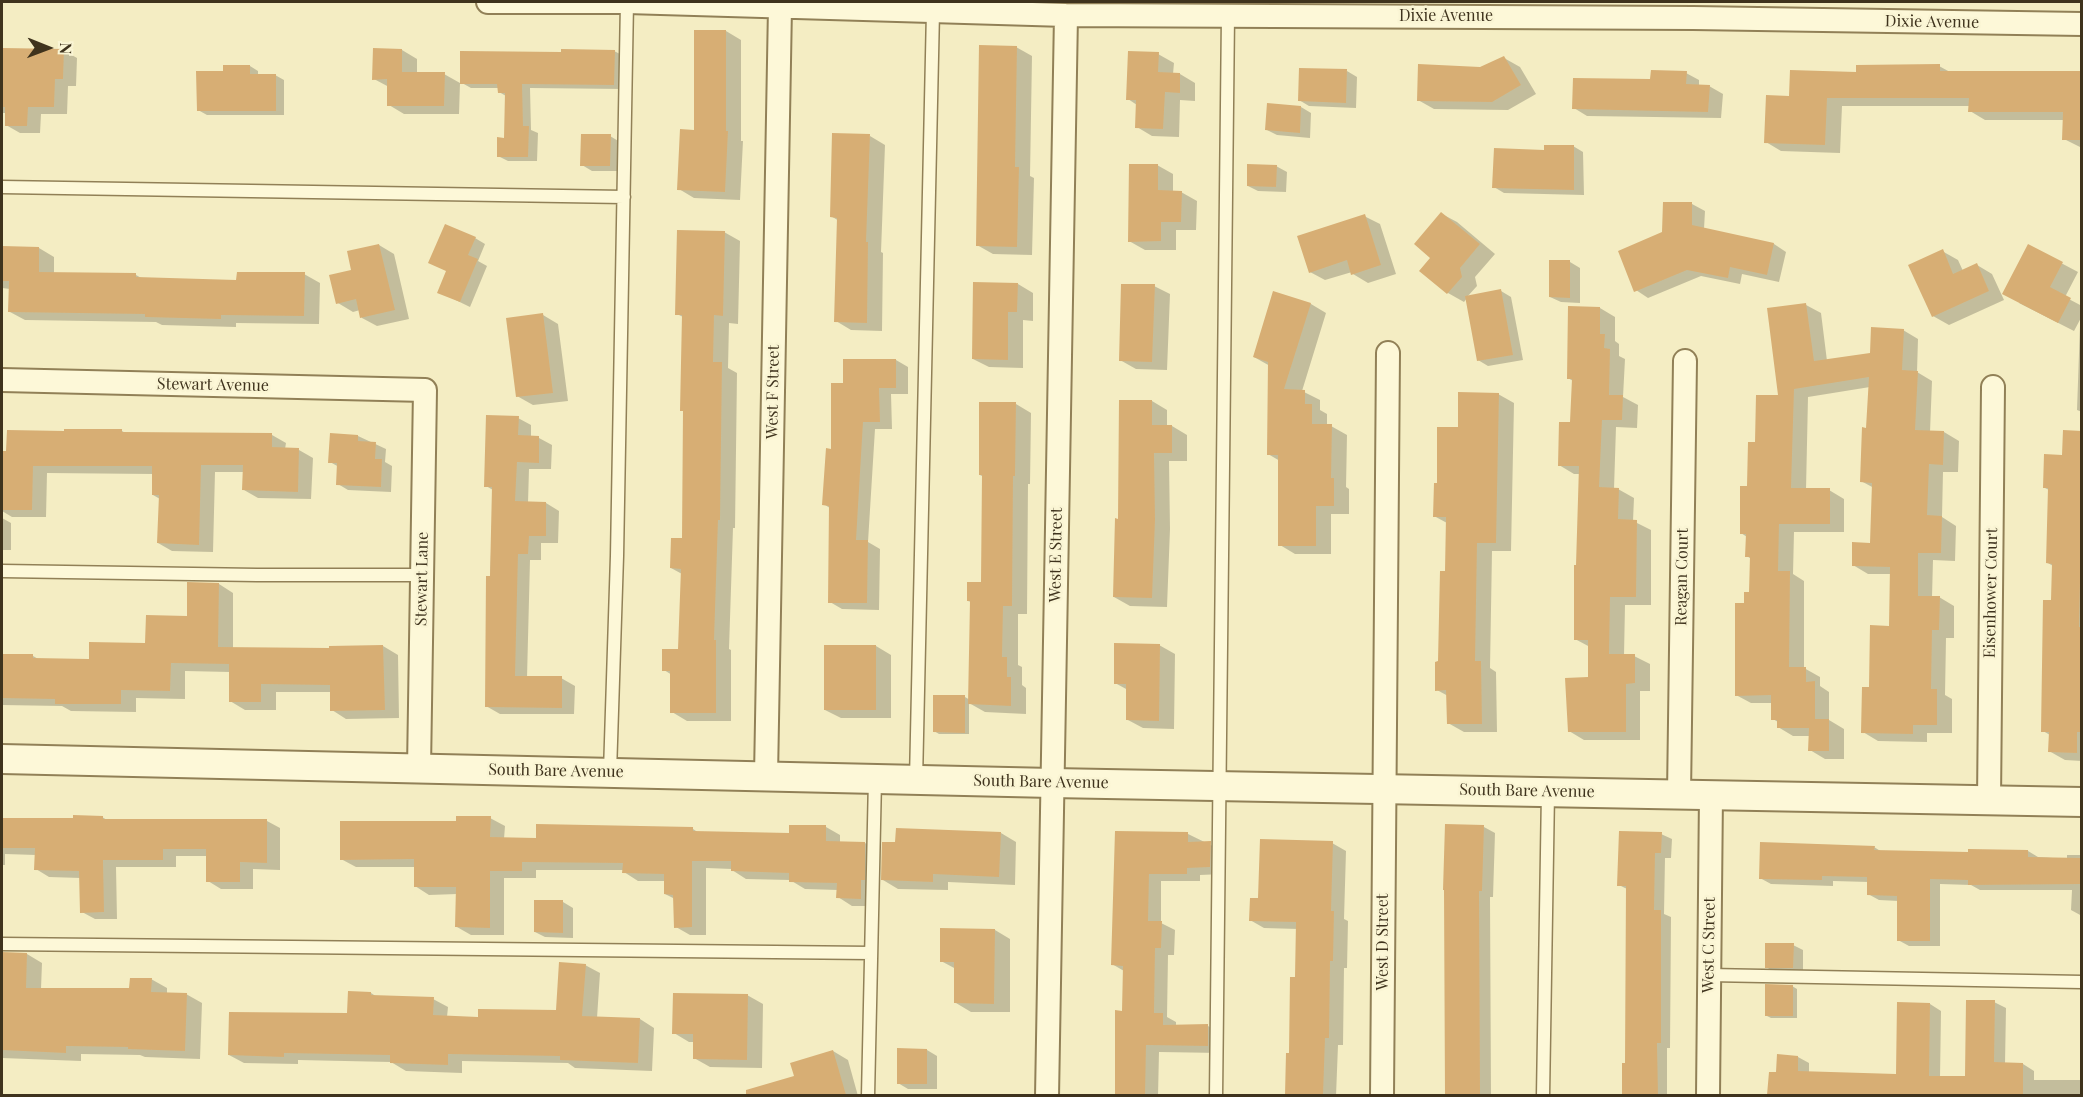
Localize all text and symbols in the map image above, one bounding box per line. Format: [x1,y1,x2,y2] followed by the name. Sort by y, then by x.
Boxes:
[1399,6,1493,26] street label: Dixie Avenue
[1885,12,1979,32] street label: Dixie Avenue
[18,18,78,78] north arrow
[56,42,77,54] text: N
[763,345,783,439] street label: West F Street
[157,374,269,396] street label: Stewart Avenue
[1046,507,1066,603] street label: West E Street
[1672,528,1692,626] street label: Reagan Court
[1980,528,2002,658] street label: Eisenhower Court
[412,532,432,626] street label: Stewart Lane
[488,760,624,782] street label: South Bare Avenue
[973,771,1109,793] street label: South Bare Avenue
[1459,780,1595,802] street label: South Bare Avenue
[1373,894,1393,990] street label: West D Street
[1699,897,1719,993] street label: West C Street

